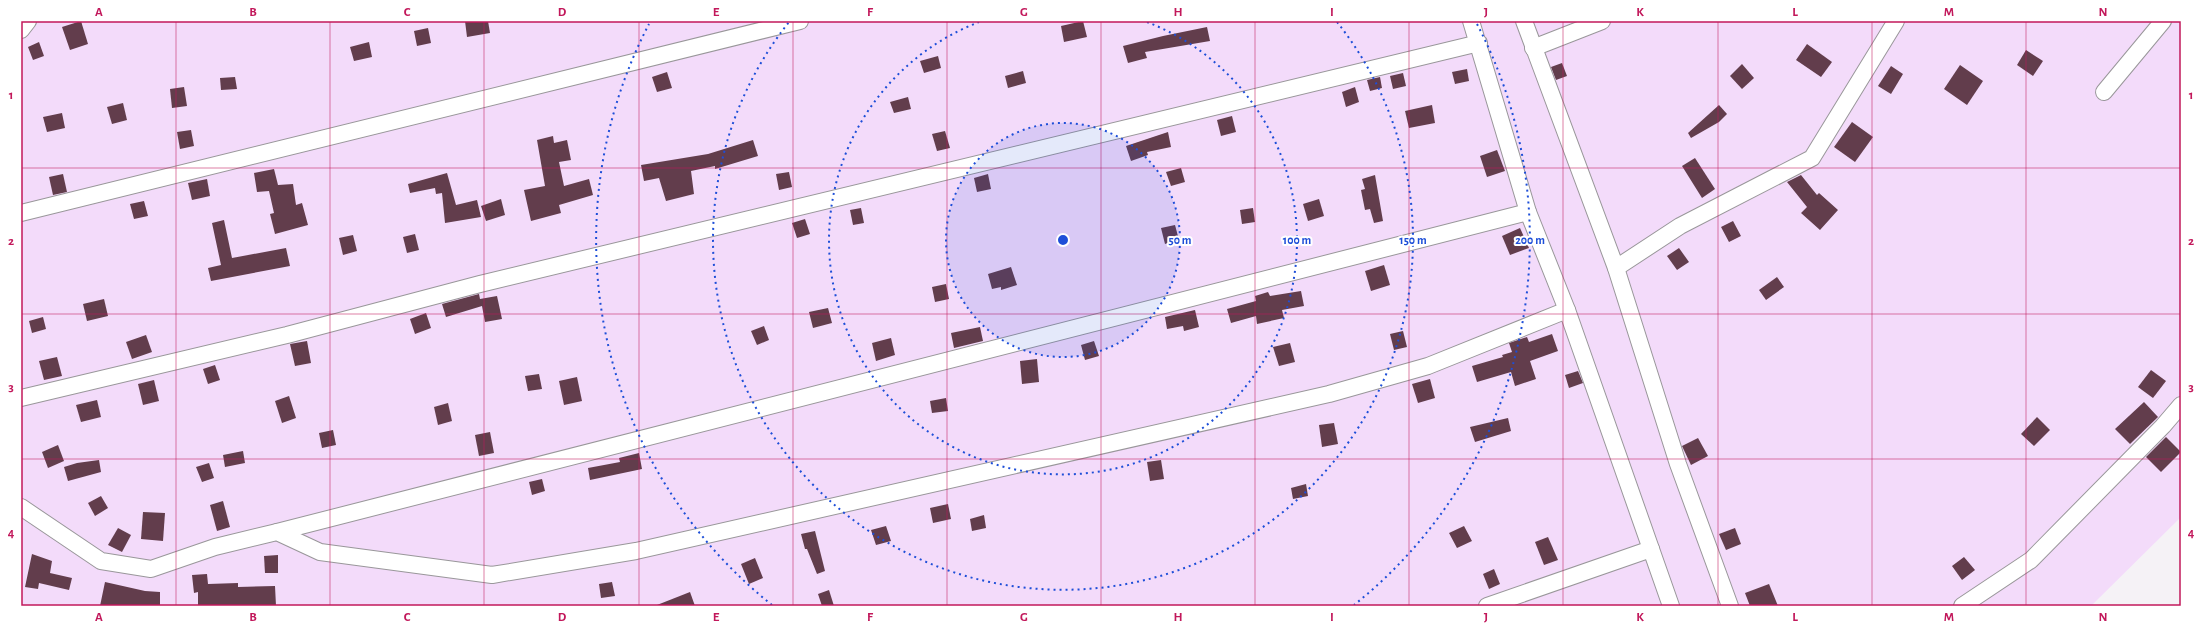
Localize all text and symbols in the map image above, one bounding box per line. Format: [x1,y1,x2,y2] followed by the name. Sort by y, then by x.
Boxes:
[95,6,103,19] text: A
[249,6,257,19] text: B
[404,6,411,19] text: C
[558,6,567,19] text: D
[713,6,720,19] text: E
[867,6,874,19] text: F
[1020,6,1028,19] text: G
[1173,6,1183,19] text: H
[1330,6,1334,19] text: I
[1484,6,1488,19] text: J
[1636,6,1644,19] text: K
[1792,6,1798,19] text: L
[1944,6,1954,19] text: M
[2098,6,2108,19] text: N
[9,89,13,102] text: 1
[2189,89,2193,102] text: 1
[1056,233,1070,247] centre of rings
[1169,234,1192,246] text: 50 m
[1283,234,1311,246] text: 100 m
[1399,234,1427,246] text: 150 m
[1515,234,1545,246] text: 200 m
[8,235,14,248] text: 2
[2188,235,2194,248] text: 2
[8,381,14,394] text: 3
[2188,381,2194,394] text: 3
[8,527,15,540] text: 4
[2188,527,2195,540] text: 4
[95,611,103,624] text: A
[249,611,257,624] text: B
[404,611,411,624] text: C
[558,611,567,624] text: D
[713,611,720,624] text: E
[867,611,874,624] text: F
[1020,611,1028,624] text: G
[1173,611,1183,624] text: H
[1330,611,1334,624] text: I
[1484,611,1488,624] text: J
[1636,611,1644,624] text: K
[1792,611,1798,624] text: L
[1944,611,1954,624] text: M
[2098,611,2108,624] text: N

